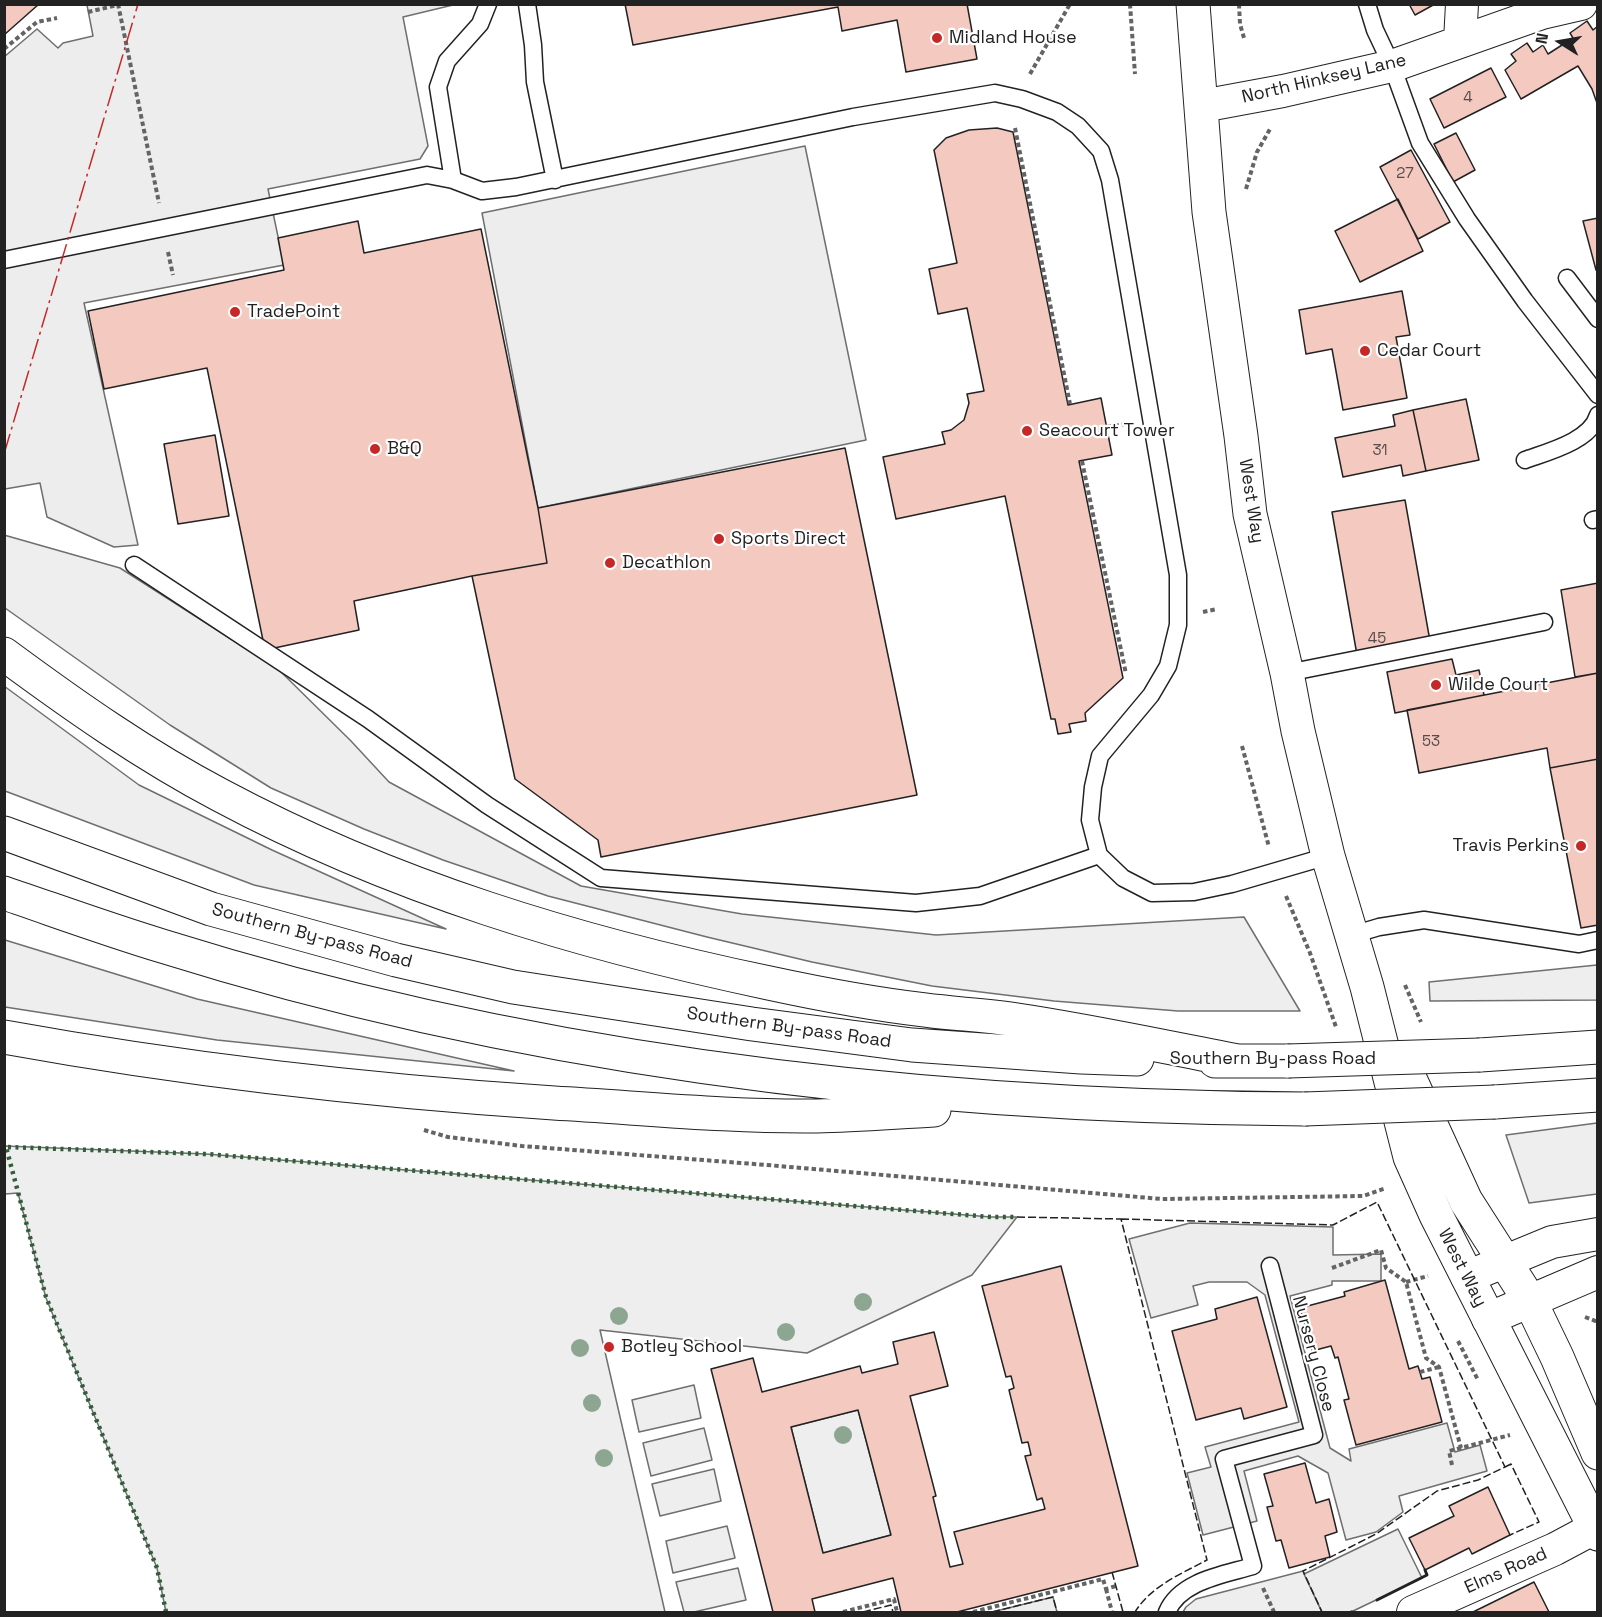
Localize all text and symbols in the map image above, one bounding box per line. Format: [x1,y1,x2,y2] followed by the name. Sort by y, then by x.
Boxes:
[1530,12,1590,72] north arrow
[949,27,1077,49] place label: Midland House
[930,31,944,45] marker: Midland House
[1531,31,1553,46] text: N
[1240,50,1408,108] street label: North Hinksey Lane
[1463,89,1473,107] house number: 4
[1396,165,1414,183] house number: 27
[247,301,340,323] place label: TradePoint
[228,305,242,319] marker: TradePoint
[1377,340,1481,362] place label: Cedar Court
[1358,344,1372,358] marker: Cedar Court
[1039,420,1175,442] place label: Seacourt Tower
[1020,424,1034,438] marker: Seacourt Tower
[387,438,422,460] place label: B&Q
[368,442,382,456] marker: B&Q
[1372,442,1388,460] house number: 31
[1234,457,1268,545] street label: West Way
[731,528,846,550] place label: Sports Direct
[712,532,726,546] marker: Sports Direct
[622,552,711,574] place label: Decathlon
[603,556,617,570] marker: Decathlon
[1368,630,1386,648] house number: 45
[1448,674,1548,696] place label: Wilde Court
[1429,678,1443,692] marker: Wilde Court
[1422,733,1440,751] house number: 53
[1453,835,1569,857] place label: Travis Perkins
[1574,839,1588,853] marker: Travis Perkins
[210,899,414,973] street label: Southern By-pass Road
[685,1003,893,1053] street label: Southern By-pass Road
[1170,1048,1376,1070] street label: Southern By-pass Road
[1433,1225,1491,1311] street label: West Way
[1287,1294,1339,1414] street label: Nursery Close
[621,1336,742,1358] place label: Botley School
[602,1340,616,1354] marker: Botley School
[1461,1543,1551,1599] street label: Elms Road

